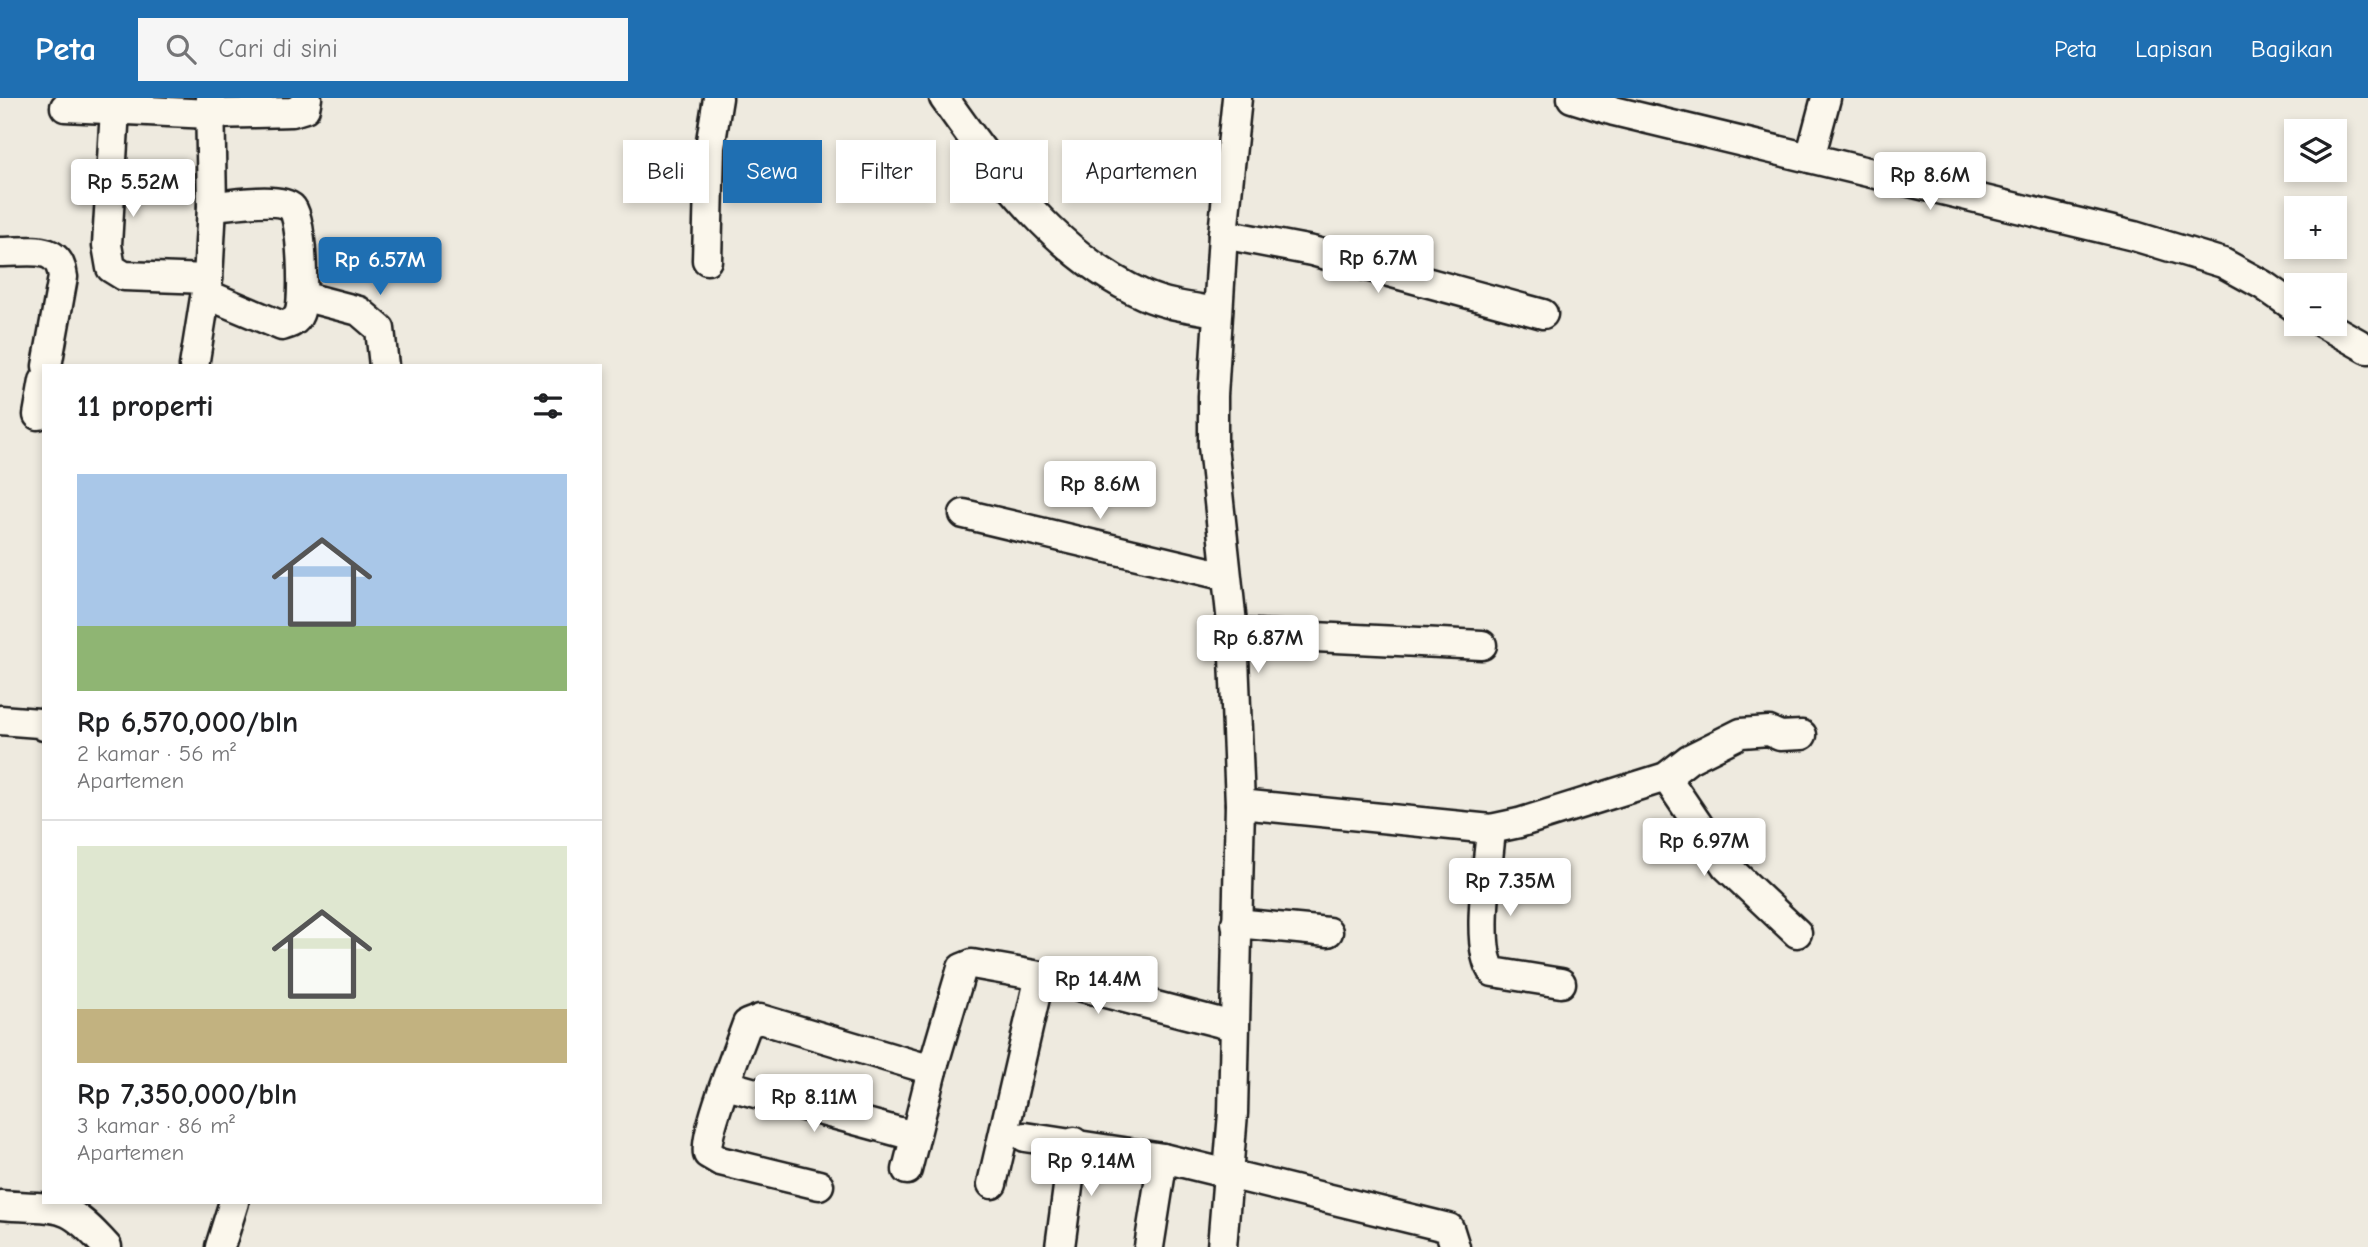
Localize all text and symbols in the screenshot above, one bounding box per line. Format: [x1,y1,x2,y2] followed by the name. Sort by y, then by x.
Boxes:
[138,18,628,81] search box
[35,30,96,68] text: Peta
[162,30,200,68] icon: search
[218,34,338,64] text: Cari di sini
[2054,35,2097,63] text: Peta
[2135,35,2213,63] text: Lapisan
[2251,35,2333,63] text: Bagikan
[2284,119,2347,336] map controls
[2284,119,2347,182] button: layers
[623,140,709,203] chip: Beli
[723,140,822,203] chip: Sewa
[836,140,936,203] chip: Filter
[950,140,1048,203] chip: Baru
[1062,140,1221,203] chip: Apartemen
[1865,152,1995,212] pin: Rp 8.6M
[61,159,205,219] pin: Rp 5.52M
[1890,161,1970,188] text: Rp 8.6M
[87,168,179,195] text: Rp 5.52M
[2284,196,2347,259] button: +
[1313,236,1443,295] pin: Rp 6.7M
[308,238,452,297] pin: Rp 6.57M
[1339,244,1417,271] text: Rp 6.7M
[335,246,425,273] text: Rp 6.57M
[2284,273,2347,336] button: −
[529,387,567,425] icon: filters
[77,389,214,424] text: 11 properti
[1035,462,1165,521] pin: Rp 8.6M
[1060,470,1140,497] text: Rp 8.6M
[259,519,385,645] icon: home
[1186,616,1330,675] pin: Rp 6.87M
[1213,624,1303,651] text: Rp 6.87M
[77,705,298,740] text: Rp 6,570,000/bln
[77,740,236,767] text: 2 kamar · 56 m²
[77,767,184,794] text: Apartemen
[1632,818,1776,878] pin: Rp 6.97M
[1659,827,1749,854] text: Rp 6.97M
[1438,858,1582,918] pin: Rp 7.35M
[1465,867,1555,894] text: Rp 7.35M
[259,891,385,1017] icon: home
[1026,956,1170,1016] pin: Rp 14.4M
[1055,965,1141,992] text: Rp 14.4M
[742,1074,886,1134] pin: Rp 8.11M
[77,1077,297,1112] text: Rp 7,350,000/bln
[771,1083,857,1110] text: Rp 8.11M
[77,1112,235,1139] text: 3 kamar · 86 m²
[1019,1138,1163,1198] pin: Rp 9.14M
[77,1139,184,1166] text: Apartemen
[1047,1147,1135,1174] text: Rp 9.14M

